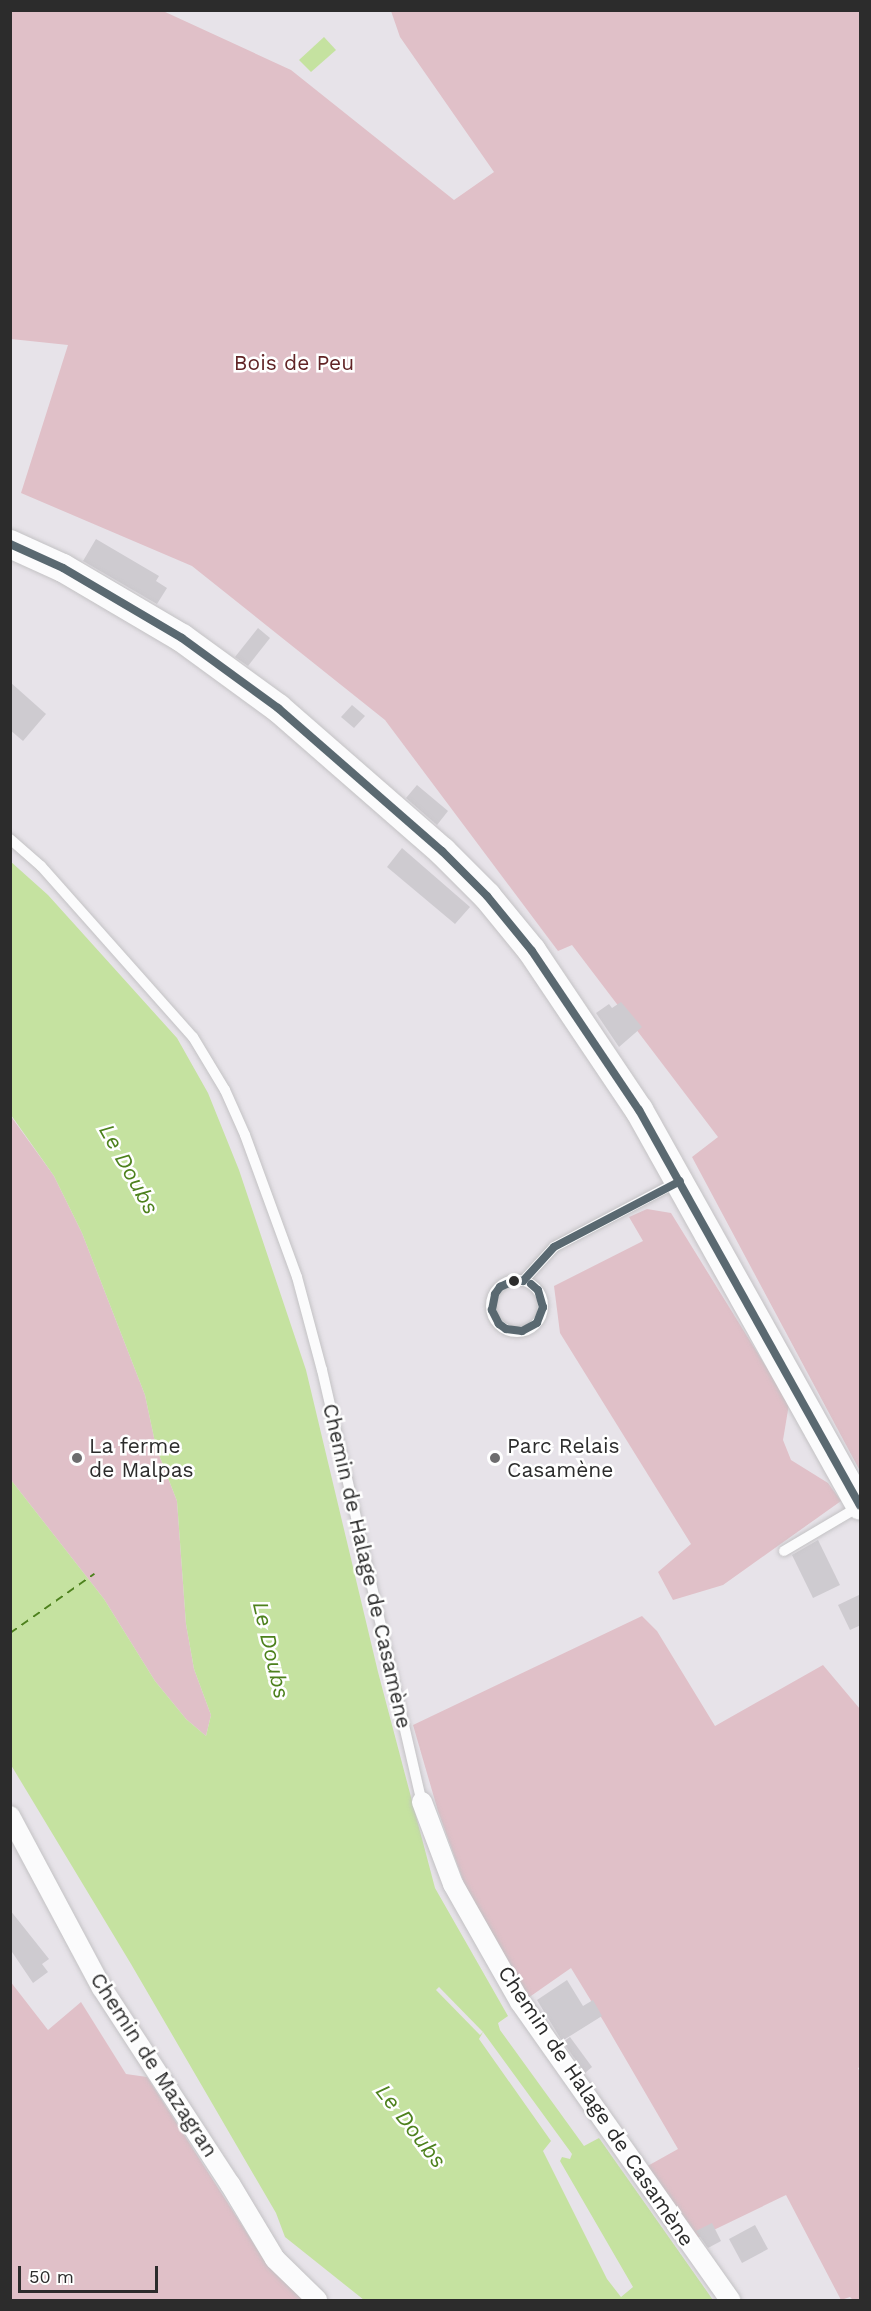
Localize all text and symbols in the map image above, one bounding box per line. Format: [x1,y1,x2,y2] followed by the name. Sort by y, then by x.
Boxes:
[234,350,354,376] park label: Bois de Peu
[93,1119,165,1219] water label: Le Doubs
[508,1275,520,1287] unlabelled marker
[317,1401,417,1731] street label: Chemin de Halage de Casamène
[89,1433,194,1483] place label: La ferme de Malpas
[507,1433,620,1483] place label: Parc Relais Casamène
[70,1451,84,1465] marker: La ferme de Malpas
[488,1451,502,1465] marker: Parc Relais Casamène
[247,1599,295,1701] water label: Le Doubs
[493,1961,699,2251] street label: Chemin de Halage de Casamène
[85,1968,223,2162] street label: Chemin de Mazagran
[370,2079,452,2173] water label: Le Doubs
[21,2254,160,2292] scale bar
[29,2266,74,2287] text: 50 m

